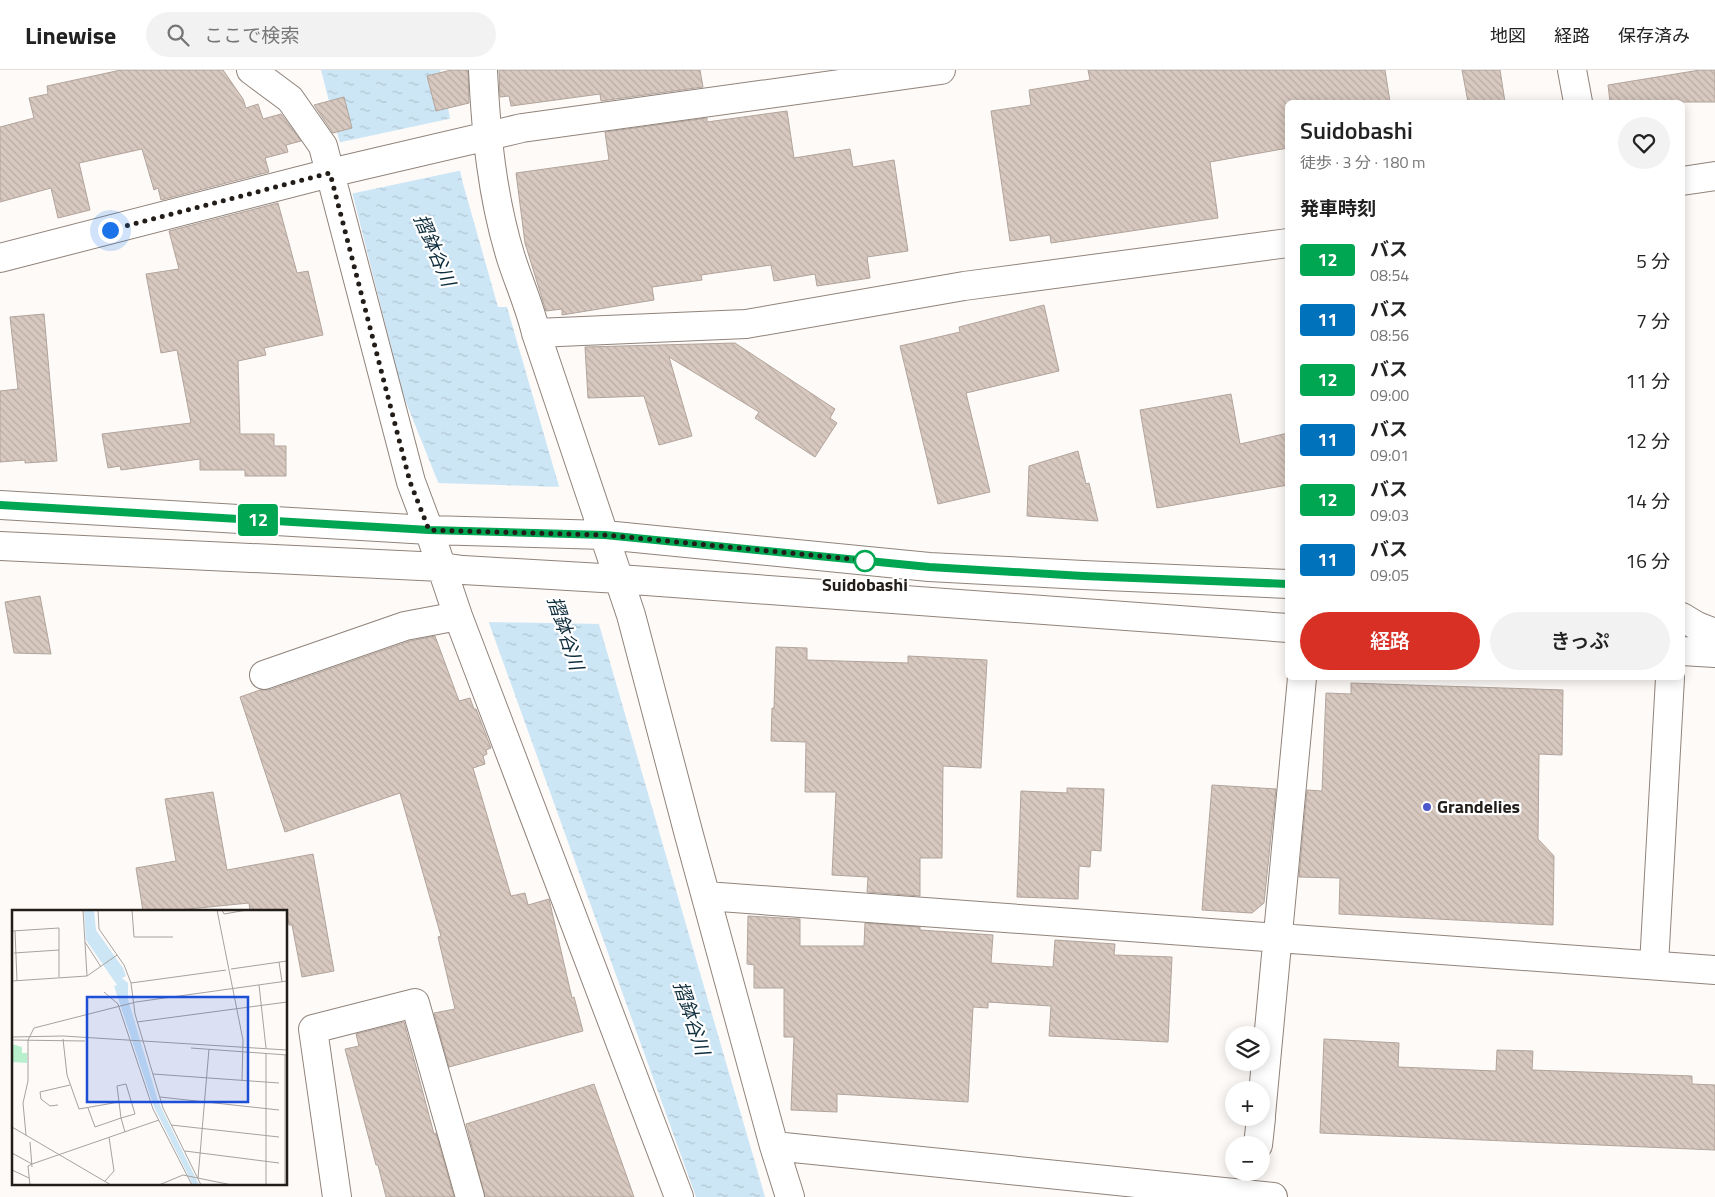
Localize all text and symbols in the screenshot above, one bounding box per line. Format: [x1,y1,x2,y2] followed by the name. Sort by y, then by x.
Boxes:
[146,12,496,57] search box
[25,17,116,53] text: Linewise
[204,20,299,49] text: ここで検索
[164,21,192,49] icon: search
[1490,22,1526,49] text: 地図
[1554,22,1590,49] text: 経路
[1618,22,1690,49] text: 保存済み
[1300,112,1413,148] text: Suidobashi
[1618,117,1670,169] button: heart
[1300,150,1425,174] text: 徒歩 · 3 分 · 180 m
[1300,193,1376,222] text: 発車時刻
[407,209,464,292] water label: 摺鉢谷川
[98,218,123,243] your location
[1370,234,1408,263] text: バス
[1317,246,1338,273] text: 12
[1636,246,1670,275] text: 5 分
[1370,263,1409,287] text: 08:54
[1370,294,1408,323] text: バス
[1317,306,1338,333] text: 11
[1636,306,1670,335] text: 7 分
[1370,323,1409,347] text: 08:56
[1370,354,1408,383] text: バス
[1317,366,1338,393] text: 12
[1626,366,1670,395] text: 11 分
[1370,383,1409,407] text: 09:00
[1370,414,1408,443] text: バス
[1317,426,1338,453] text: 11
[1626,426,1670,455] text: 12 分
[1370,443,1409,467] text: 09:01
[1370,474,1408,503] text: バス
[1317,486,1338,513] text: 12
[1626,486,1670,515] text: 14 分
[1370,503,1409,527] text: 09:03
[236,504,280,536] line badge: 12
[248,506,268,533] text: 12
[1370,534,1408,563] text: バス
[1317,546,1338,573] text: 11
[1626,546,1670,575] text: 16 分
[854,550,876,572] marker: Suidobashi
[1370,563,1409,587] text: 09:05
[822,571,908,598] place label: Suidobashi
[541,592,593,675] water label: 摺鉢谷川
[1300,612,1480,670] button: 経路
[1490,612,1670,670] button: きっぷ
[1437,793,1520,820] place label: Grandelies
[1421,801,1433,813] marker: Grandelies
[12,910,288,1184] inset map
[667,977,719,1060] water label: 摺鉢谷川
[1225,1026,1270,1181] map controls
[1225,1026,1270,1071] button: layers
[1225,1081,1270,1126] button: +
[1225,1136,1270,1181] button: −

